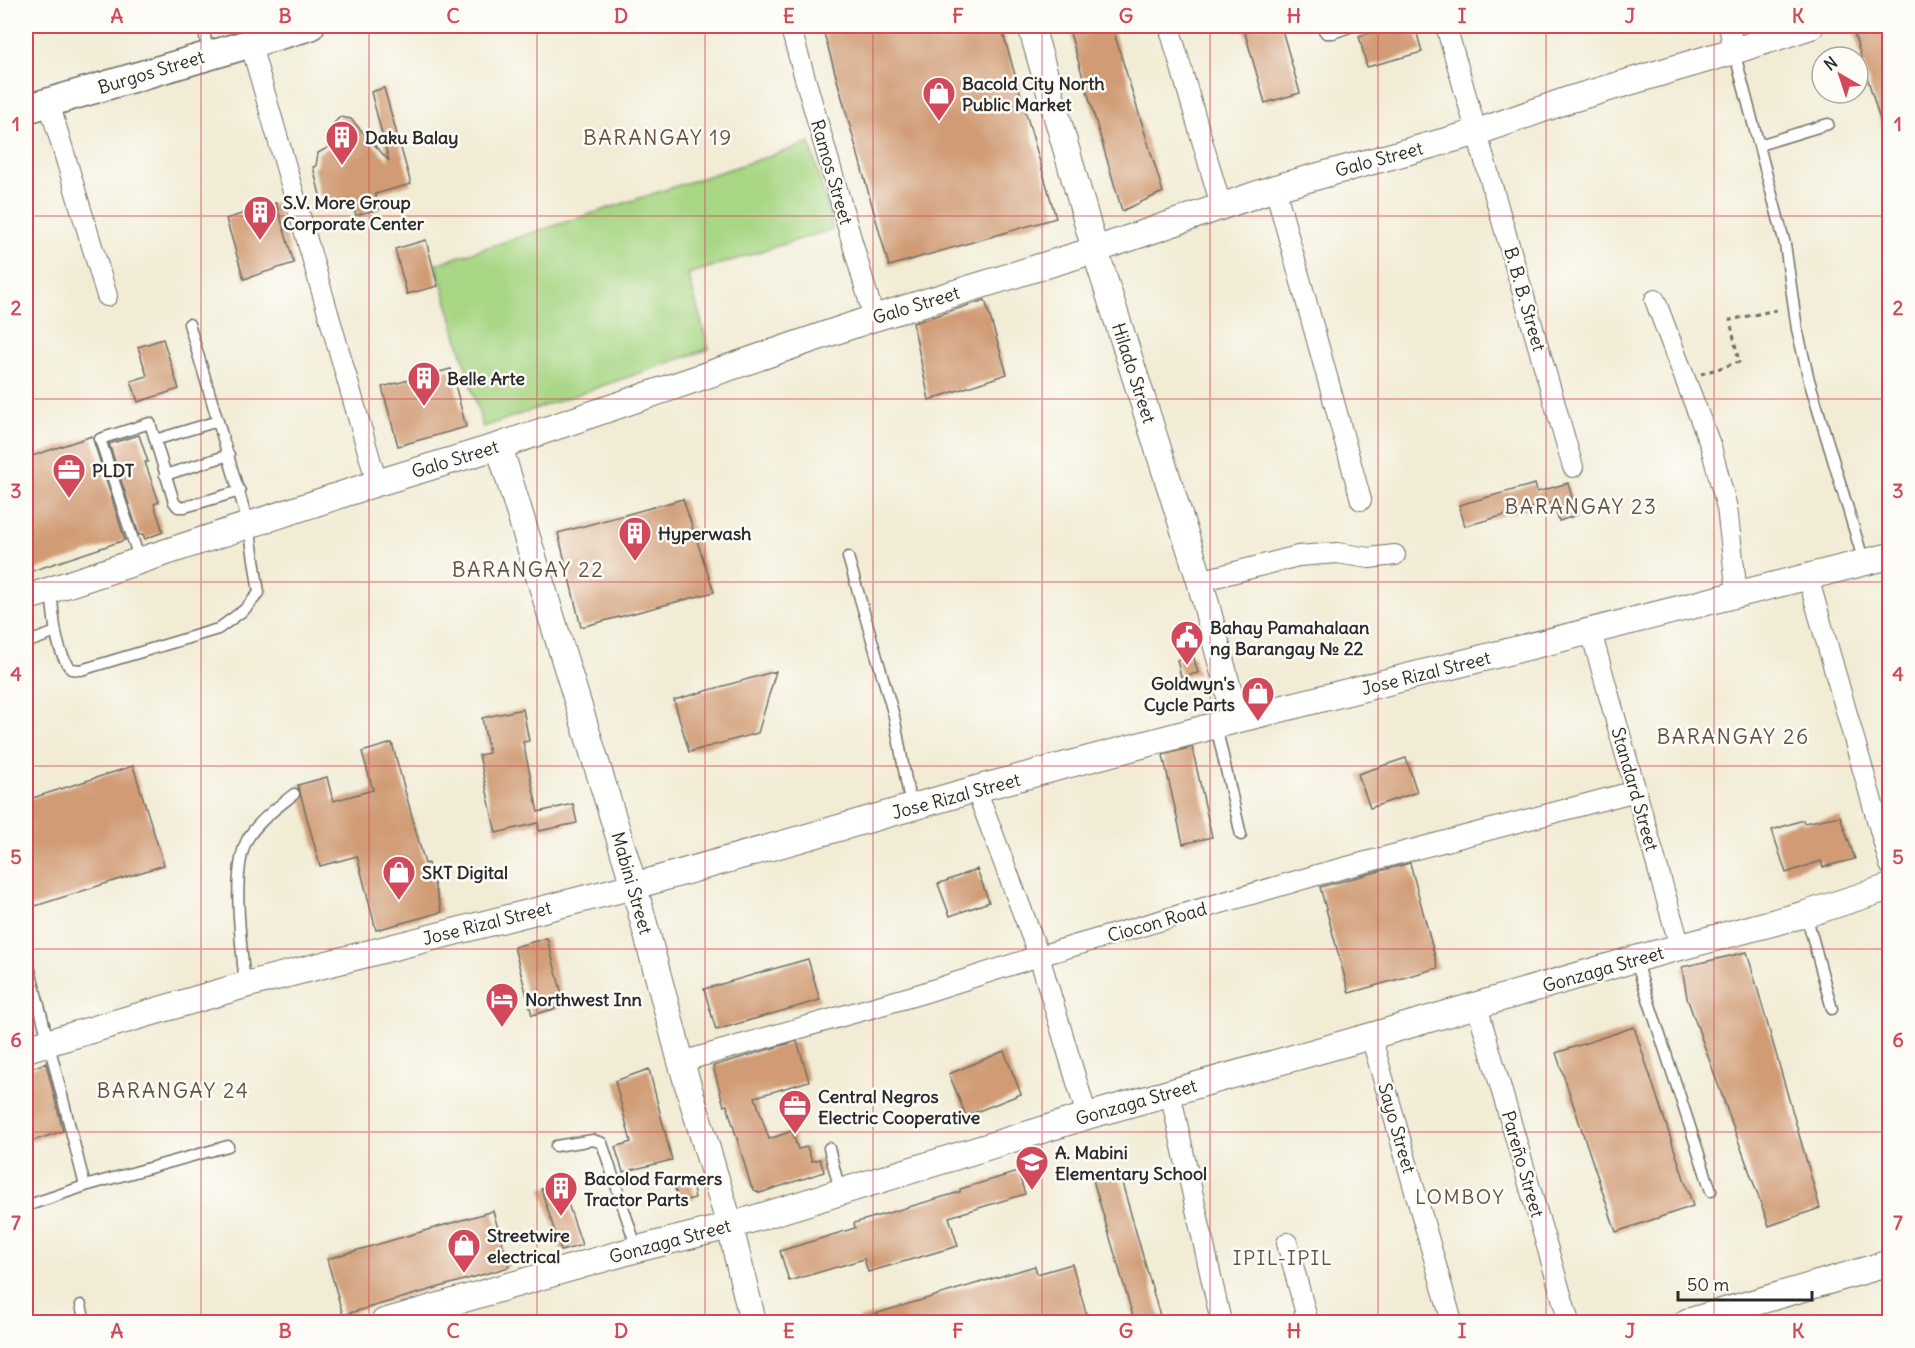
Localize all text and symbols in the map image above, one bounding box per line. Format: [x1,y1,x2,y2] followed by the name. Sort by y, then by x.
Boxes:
[111,3,124,28] text: A
[278,3,292,28] text: B
[446,3,460,28] text: C
[614,3,628,28] text: D
[783,3,795,28] text: E
[952,3,964,28] text: F
[1119,3,1133,28] text: G
[1287,3,1301,28] text: H
[1458,3,1467,28] text: I
[1625,3,1636,28] text: J
[1792,3,1805,28] text: K
[95,45,207,99] street label: Burgos Street
[1810,45,1870,105] north arrow
[1820,52,1841,75] text: N
[962,72,1105,116] place label: Bacold City North Public Market
[921,75,957,122] shop icon: Bacold City North Public Market
[12,111,20,136] text: 1
[1894,111,1902,136] text: 1
[806,117,858,227] street label: Ramos Street
[324,119,360,166] building icon: Daku Balay
[583,124,733,151] district label: BARANGAY 19
[365,126,459,149] place label: Daku Balay
[1333,136,1425,182] street label: Galo Street
[283,191,425,235] place label: S.V. More Group Corporate Center
[242,194,278,241] building icon: S.V. More Group Corporate Center
[1499,244,1551,354] street label: B. B. B. Street
[870,281,962,329] street label: Galo Street
[11,295,22,320] text: 2
[1893,295,1904,320] text: 2
[1107,320,1161,426] street label: Hilado Street
[406,360,442,407] building icon: Belle Arte
[447,367,525,390] place label: Belle Arte
[409,435,501,483] street label: Galo Street
[51,452,87,499] office icon: PLDT
[92,459,135,482] place label: PLDT
[10,478,22,503] text: 3
[1892,478,1904,503] text: 3
[1505,493,1657,520] district label: BARANGAY 23
[617,515,653,562] building icon: Hyperwash
[658,522,752,545] place label: Hyperwash
[452,556,604,583] district label: BARANGAY 22
[1210,616,1370,660] place label: Bahay Pamahalaan ng Barangay № 22
[1169,619,1205,666] public building icon: Bahay Pamahalaan ng Barangay № 22
[1359,646,1493,700] street label: Jose Rizal Street
[10,661,22,686] text: 4
[1892,661,1904,686] text: 4
[1144,672,1235,716] place label: Goldwyn's Cycle Parts
[1240,675,1276,722] shop icon: Goldwyn's Cycle Parts
[1656,723,1810,750] district label: BARANGAY 26
[1606,725,1664,853] street label: Standard Street
[889,768,1023,824] street label: Jose Rizal Street
[606,829,658,937] street label: Mabini Street
[10,844,22,869] text: 5
[1892,844,1904,869] text: 5
[381,854,417,901] shop icon: SKT Digital
[422,861,508,884] place label: SKT Digital
[420,896,554,950] street label: Jose Rizal Street
[1105,897,1210,947] street label: Ciocon Road
[1540,941,1666,997] street label: Gonzaga Street
[484,981,520,1028] hotel icon: Northwest Inn
[525,988,643,1011] place label: Northwest Inn
[10,1027,22,1052] text: 6
[1892,1027,1904,1052] text: 6
[1073,1074,1199,1130] street label: Gonzaga Street
[97,1077,249,1104] district label: BARANGAY 24
[1373,1080,1421,1176] street label: Sayo Street
[818,1085,980,1129] place label: Central Negros Electric Cooperative
[777,1088,813,1135] office icon: Central Negros Electric Cooperative
[1497,1108,1549,1220] street label: Pareño Street
[1055,1141,1207,1185] place label: A. Mabini Elementary School
[1014,1144,1050,1191] school or university icon: A. Mabini Elementary School
[584,1167,722,1211] place label: Bacolod Farmers Tractor Parts
[543,1170,579,1217] building icon: Bacolod Farmers Tractor Parts
[1415,1184,1505,1209] district label: LOMBOY
[11,1210,21,1235] text: 7
[1893,1210,1903,1235] text: 7
[607,1214,733,1268] street label: Gonzaga Street
[487,1224,570,1268] place label: Streetwire electrical
[446,1227,482,1274] shop icon: Streetwire electrical
[1233,1245,1333,1270] district label: IPIL-IPIL
[1678,1264,1812,1302] scale bar
[1687,1273,1729,1296] text: 50 m
[111,1318,124,1343] text: A
[278,1318,292,1343] text: B
[446,1318,460,1343] text: C
[614,1318,628,1343] text: D
[783,1318,795,1343] text: E
[952,1318,964,1343] text: F
[1119,1318,1133,1343] text: G
[1287,1318,1301,1343] text: H
[1458,1318,1467,1343] text: I
[1625,1318,1636,1343] text: J
[1792,1318,1805,1343] text: K

